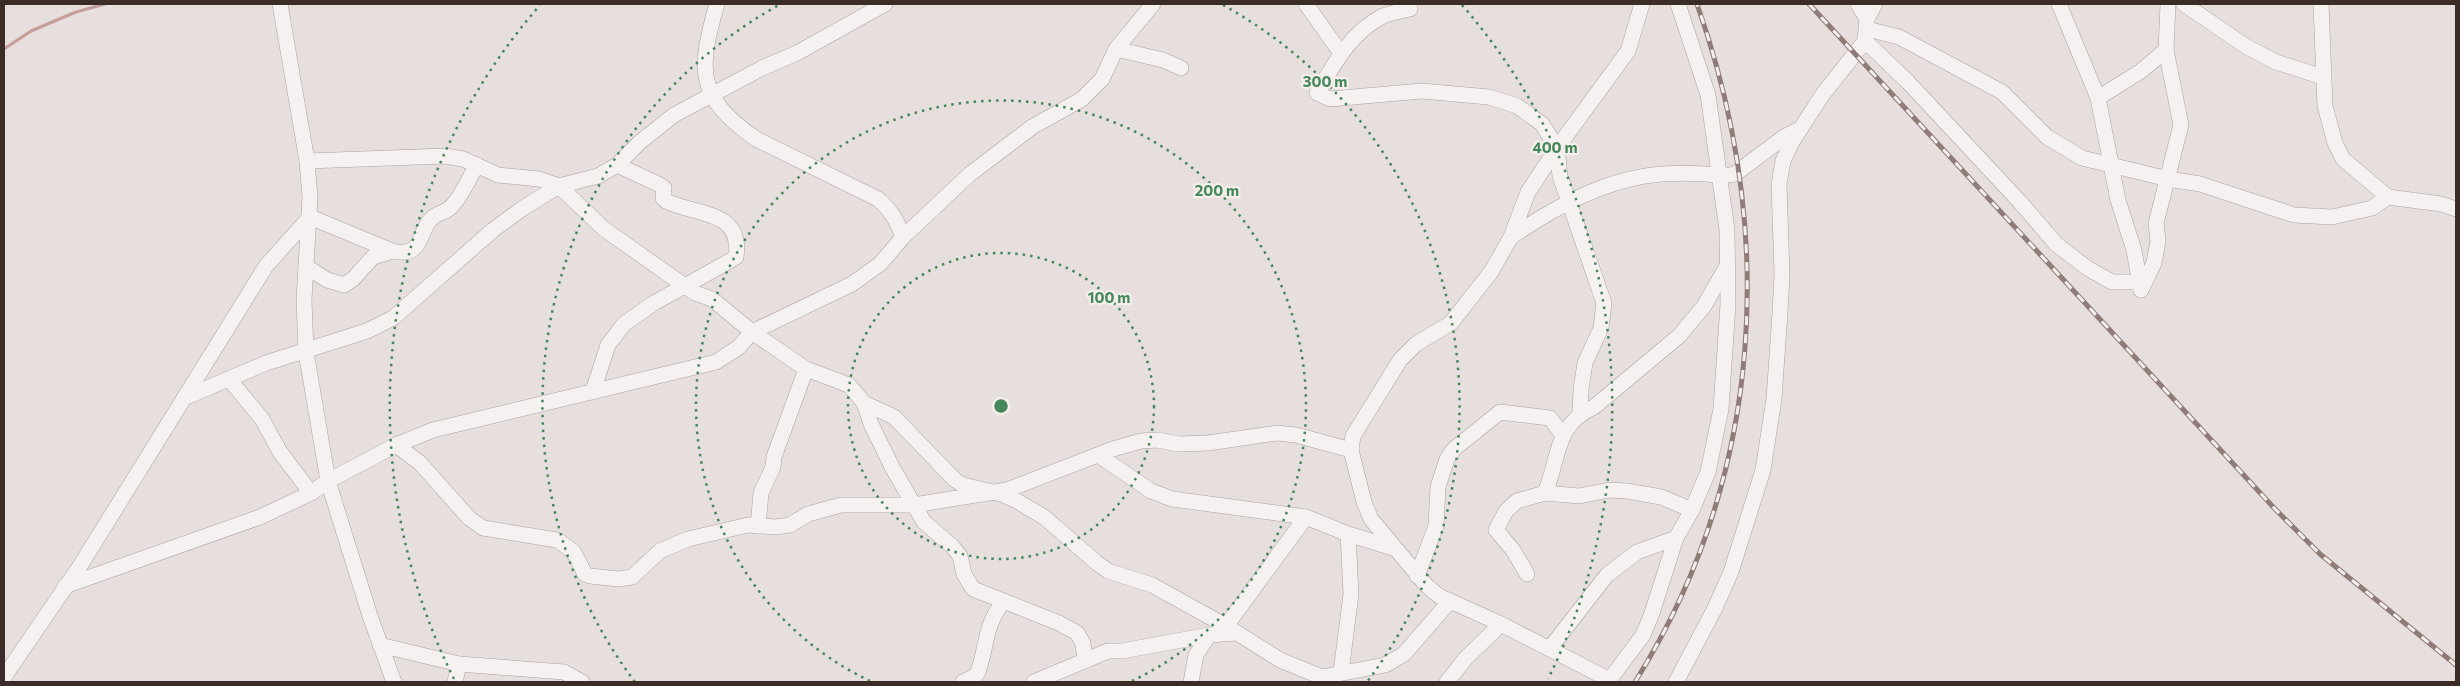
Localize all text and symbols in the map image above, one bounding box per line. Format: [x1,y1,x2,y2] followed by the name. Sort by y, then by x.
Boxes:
[1303,72,1347,90] text: 300 m
[1532,138,1578,156] text: 400 m
[1195,181,1239,199] text: 200 m
[1088,288,1130,306] text: 100 m
[992,397,1010,415] centre of rings

